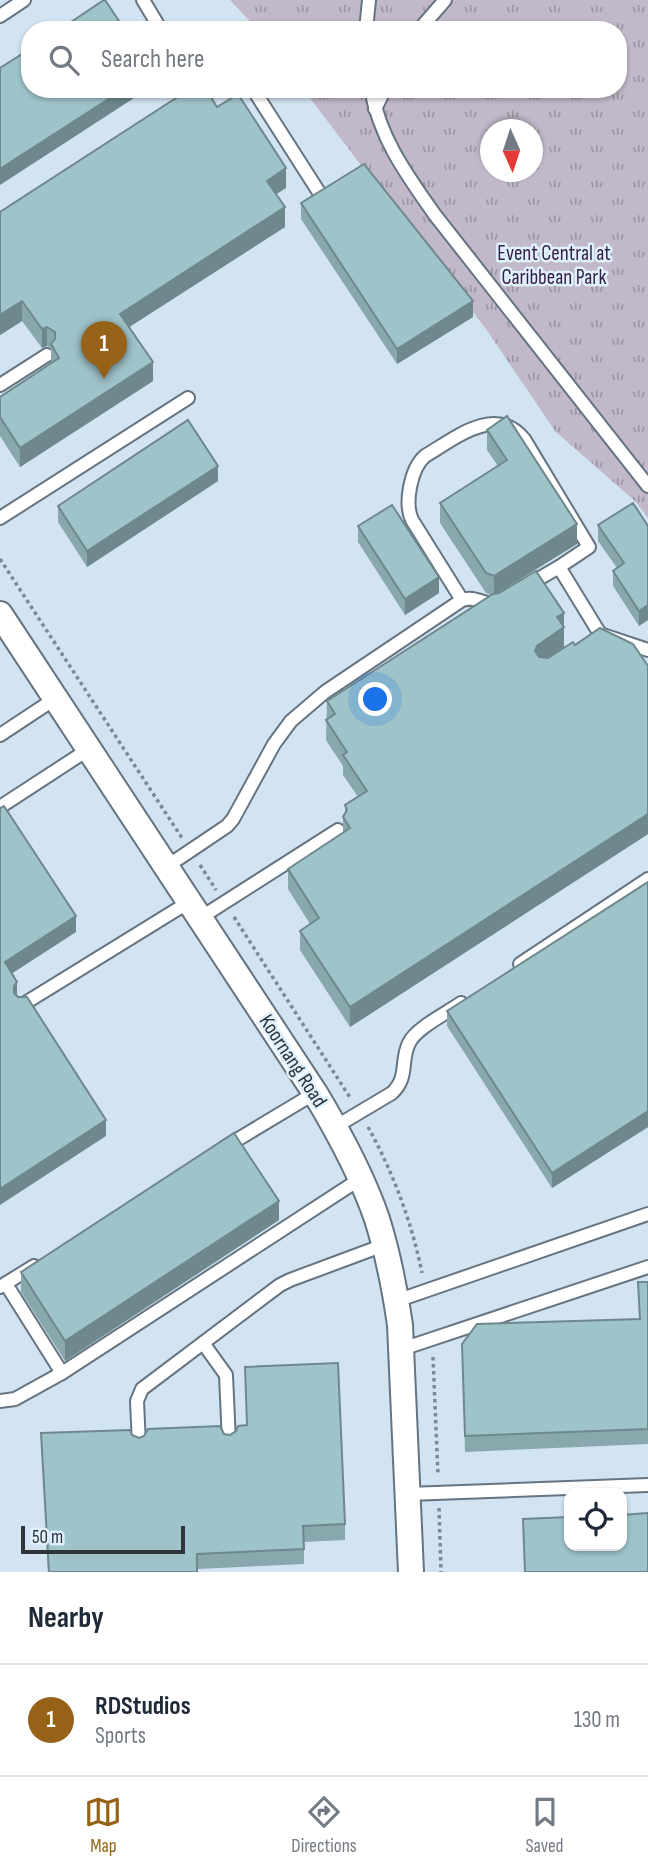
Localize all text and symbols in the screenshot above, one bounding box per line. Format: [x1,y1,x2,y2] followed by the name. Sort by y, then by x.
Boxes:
[21,21,627,98] search box
[45,41,83,79] icon: search
[101,44,204,75] text: Search here
[480,119,543,182] north arrow
[497,241,611,290] park label: Event Central at Caribbean Park
[81,321,127,379] pin: 1
[358,682,392,716] your location
[254,1010,332,1112] street label: Koornang Road
[564,1488,627,1551] map controls
[564,1488,627,1551] button: locate
[21,1523,186,1555] scale bar
[32,1526,63,1549] text: 50 m
[28,1600,104,1636] text: Nearby
[95,1691,191,1722] text: RDStudios
[46,1706,56,1734] text: 1
[574,1706,620,1734] text: 130 m
[95,1722,146,1750] text: Sports
[84,1793,122,1858] tab: Map
[291,1793,357,1858] tab: Directions
[525,1793,564,1858] tab: Saved

